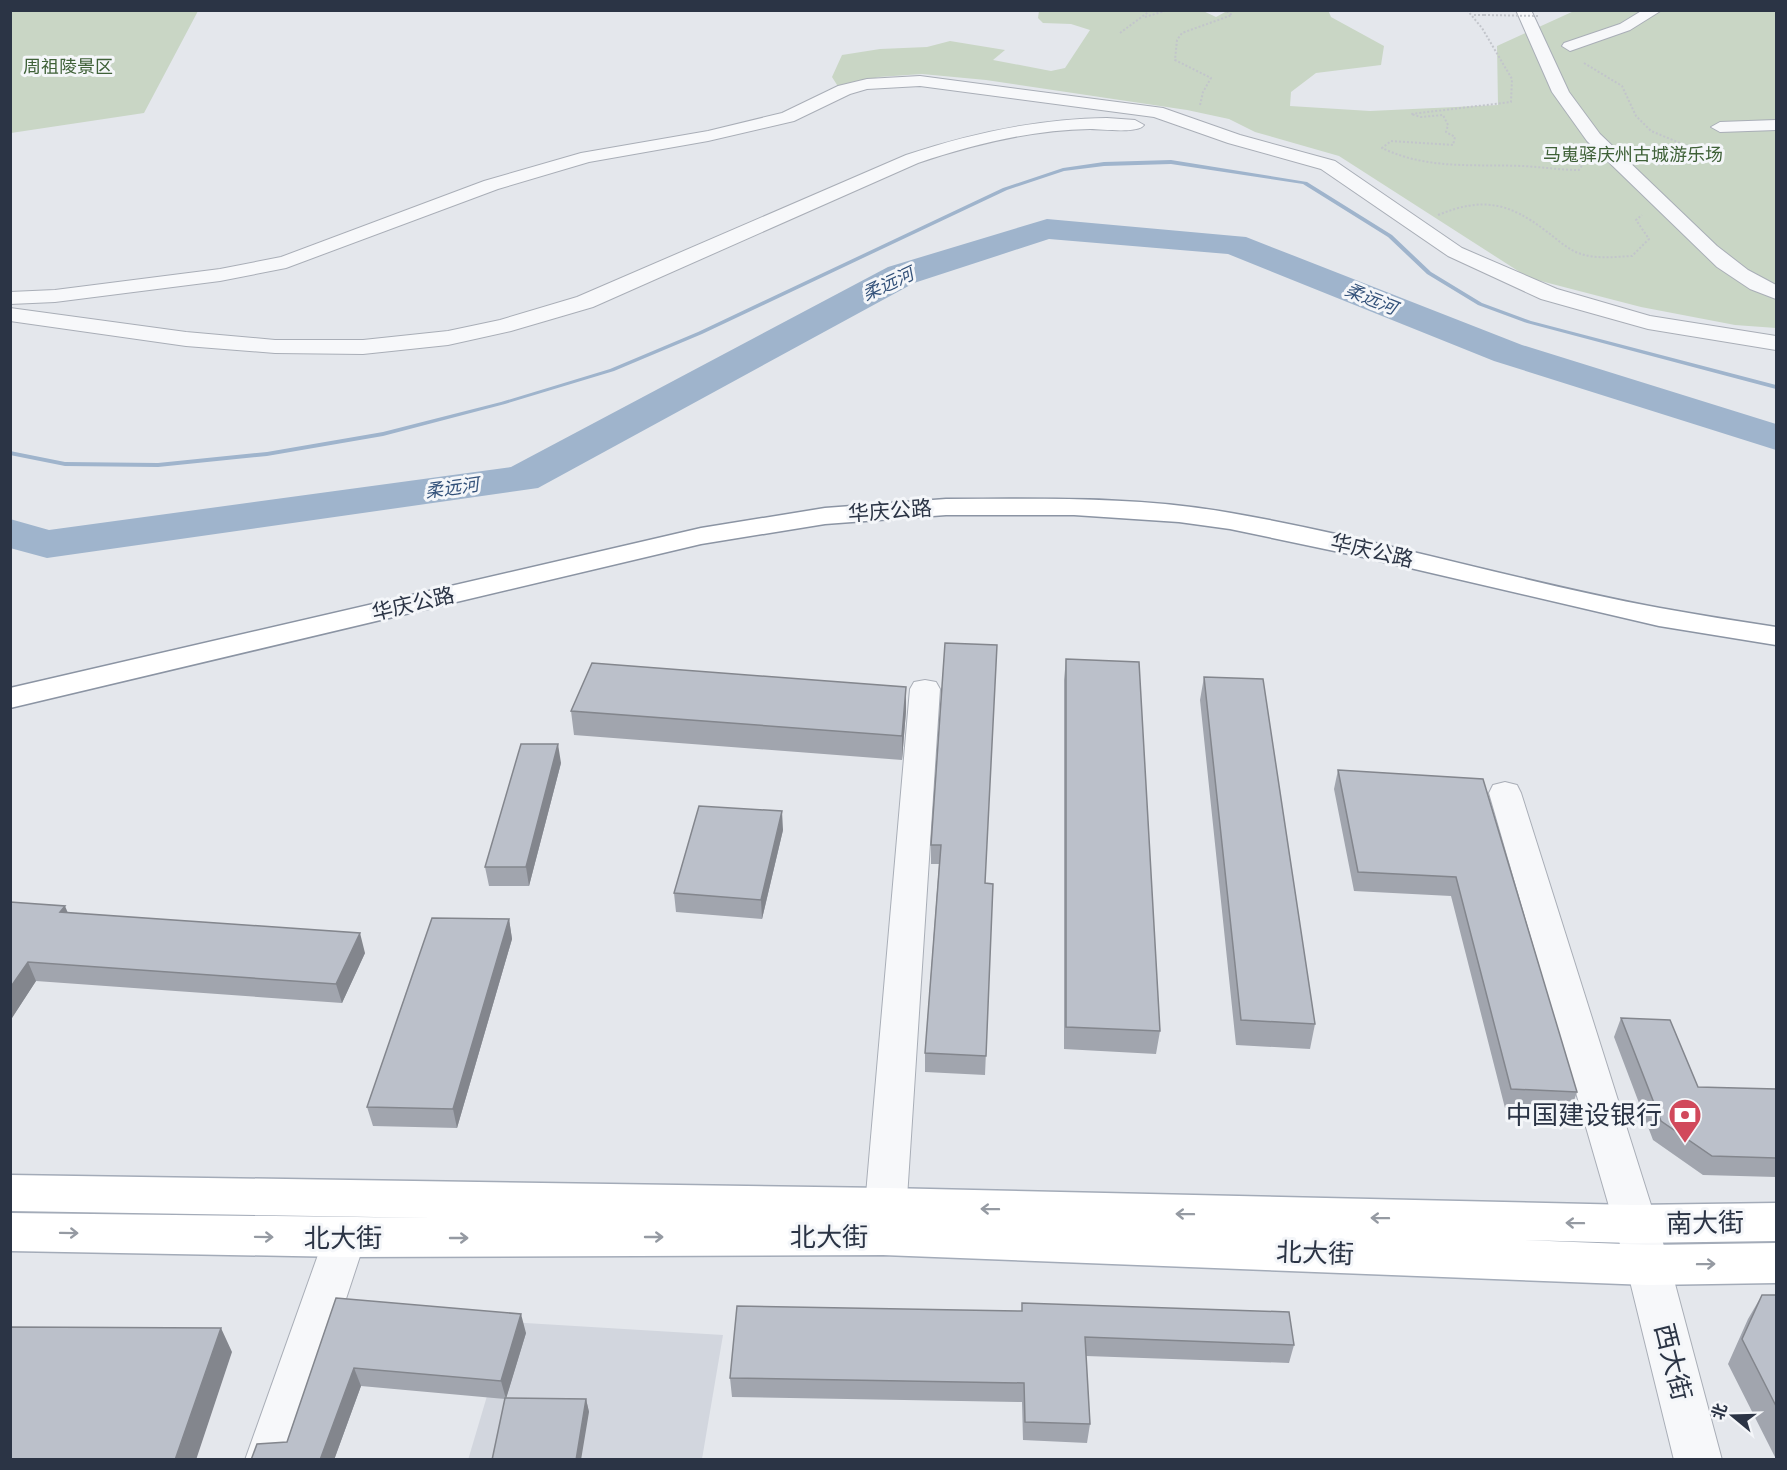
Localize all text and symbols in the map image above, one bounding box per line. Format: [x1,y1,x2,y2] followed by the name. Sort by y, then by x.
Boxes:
[23,56,113,77] park label: 周祖陵景区
[1543,144,1723,165] park label: 马嵬驿庆州古城游乐场
[859,261,919,304] water label: 柔远河
[1342,279,1403,320] water label: 柔远河
[424,473,483,502] water label: 柔远河
[847,495,933,526] street label: 华庆公路
[1328,529,1416,572] street label: 华庆公路
[369,582,457,625] street label: 华庆公路
[1667,1097,1703,1144] bank icon: 中国建设银行
[1506,1099,1662,1130] place label: 中国建设银行
[981,1204,1001,1215] one-way arrow
[1666,1206,1744,1239] street label: 南大街
[1176,1208,1196,1220] one-way arrow
[1371,1213,1391,1224] one-way arrow
[1566,1217,1586,1229] one-way arrow
[790,1221,868,1252] street label: 北大街
[304,1222,382,1253] street label: 北大街
[58,1227,78,1239] one-way arrow
[253,1231,273,1243] one-way arrow
[643,1231,663,1243] one-way arrow
[448,1232,468,1244] one-way arrow
[1275,1236,1355,1269] street label: 北大街
[1696,1259,1716,1270] one-way arrow
[1649,1320,1698,1403] street label: 西大街
[1703,1386,1763,1446] north arrow
[1707,1400,1731,1422] text: 北

